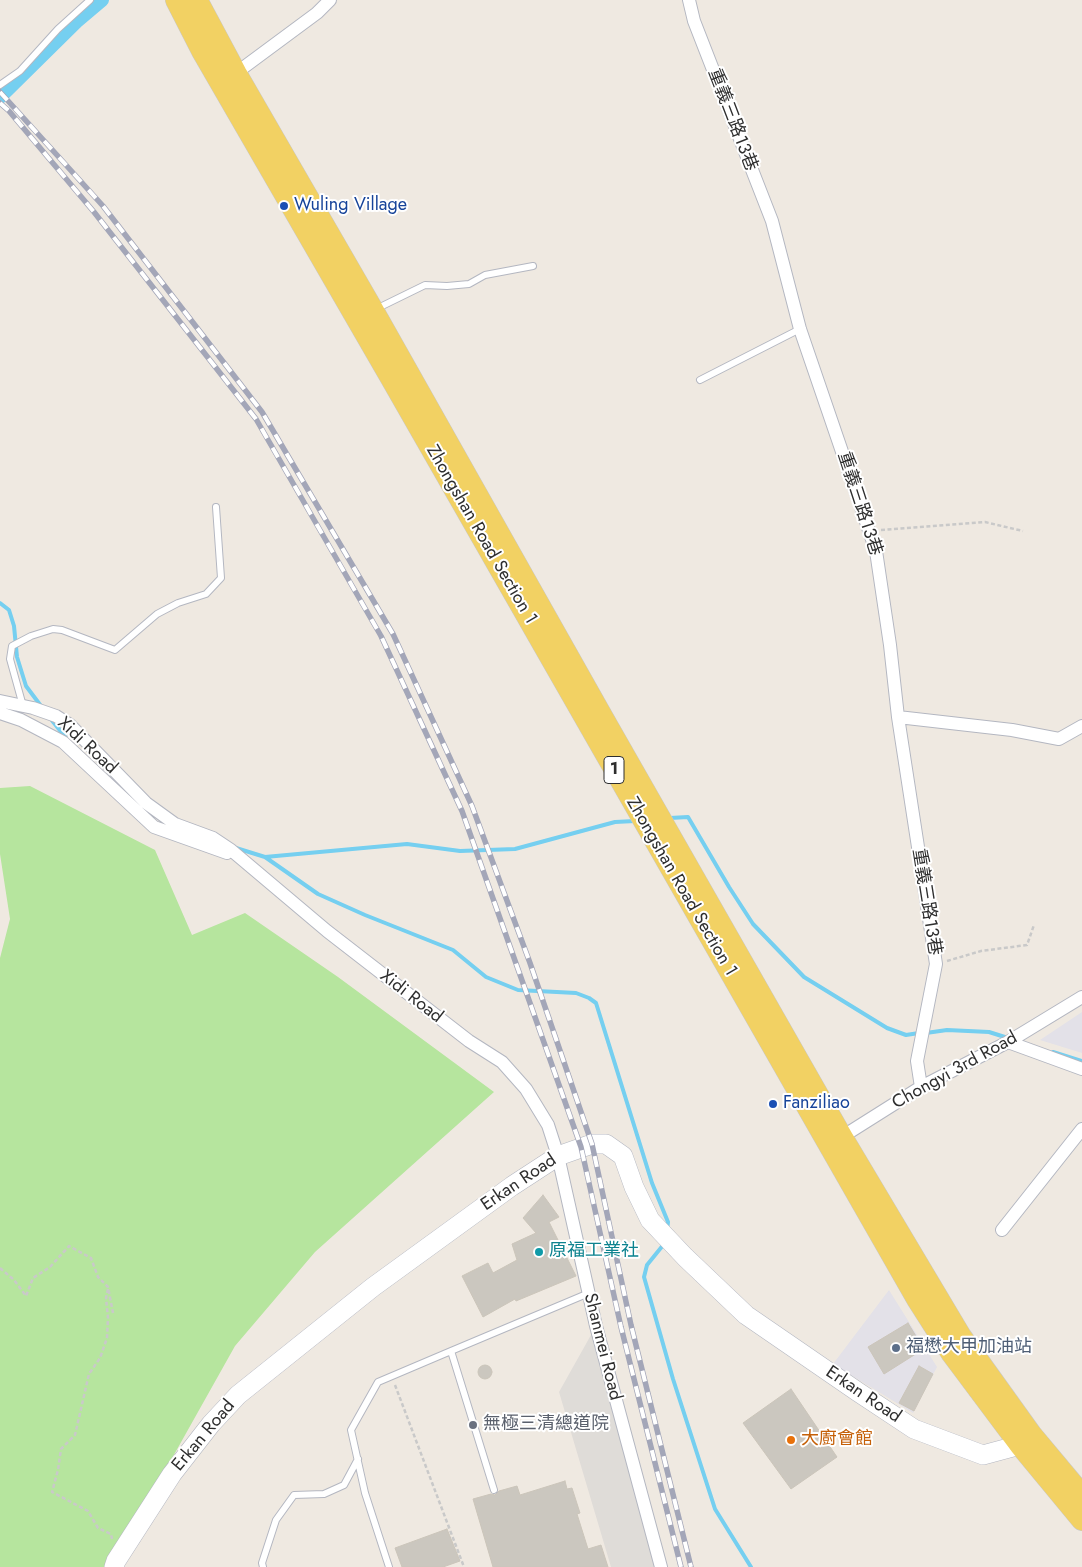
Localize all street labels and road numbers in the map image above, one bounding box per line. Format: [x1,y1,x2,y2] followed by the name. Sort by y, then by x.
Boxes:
[703,66,761,174] street label: 重義三路13巷
[421,442,541,628] street label: Zhongshan Road Section 1
[832,449,886,559] street label: 重義三路13巷
[53,713,121,779] street label: Xidi Road
[604,756,624,784] road number: 1
[621,794,741,980] street label: Zhongshan Road Section 1
[907,847,945,957] street label: 重義三路13巷
[375,966,447,1028] street label: Xidi Road
[889,1028,1021,1114] street label: Chongyi 3rd Road
[477,1150,561,1216] street label: Erkan Road
[578,1291,626,1403] street label: Shanmei Road
[821,1362,905,1428] street label: Erkan Road
[168,1396,240,1476] street label: Erkan Road

